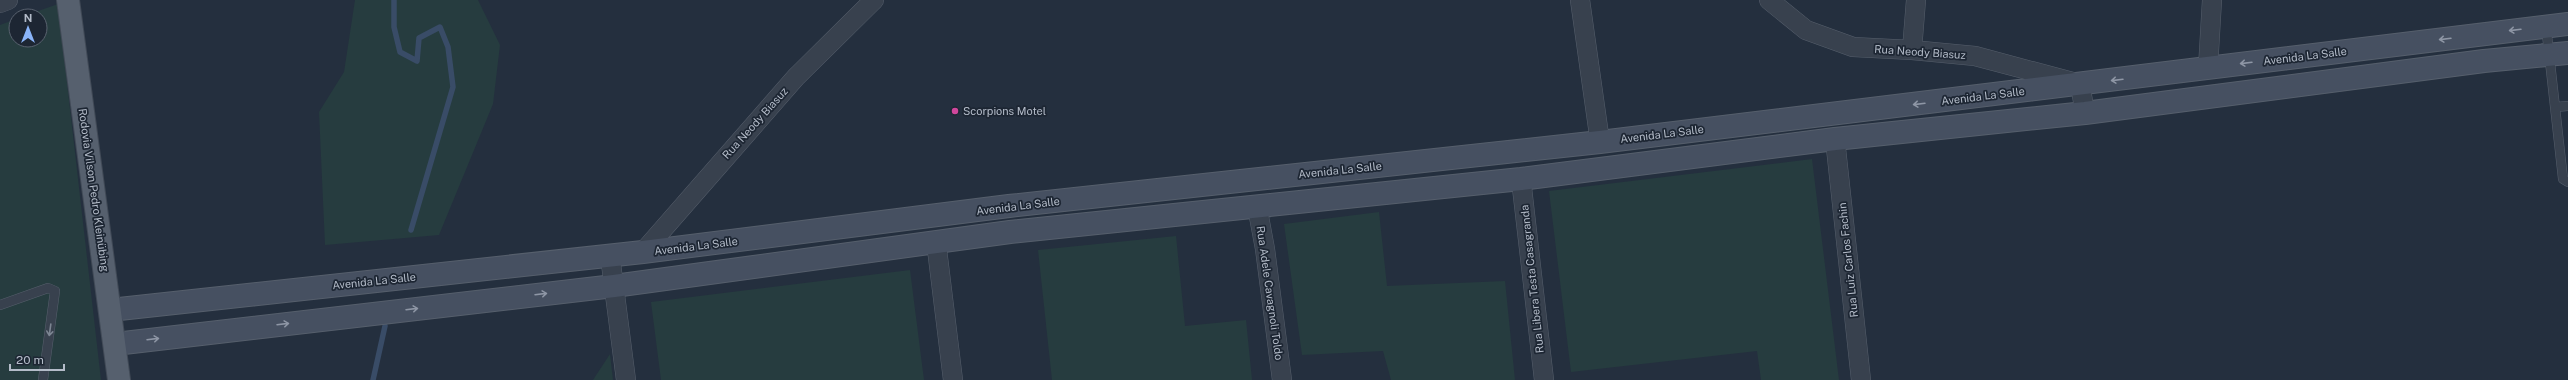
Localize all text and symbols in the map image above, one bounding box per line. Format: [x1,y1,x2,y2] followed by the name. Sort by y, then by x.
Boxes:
[8,8,48,48] north arrow
[24,12,32,24] text: N
[2509,26,2522,34] one-way arrow
[2439,35,2452,42] one-way arrow
[1874,43,1966,61] street label: Rua Neody Biasuz
[2263,45,2347,67] street label: Avenida La Salle
[2240,59,2253,67] one-way arrow
[2111,76,2124,84] one-way arrow
[720,85,790,161] street label: Rua Neody Biasuz
[1941,85,2025,107] street label: Avenida La Salle
[1913,100,1926,108] one-way arrow
[963,105,1046,117] place label: Scorpions Motel
[950,106,960,116] marker: Scorpions Motel
[77,108,111,273] street label: Rodovia Vilson Pedro Kleinübing
[1620,123,1704,145] street label: Avenida La Salle
[1298,160,1382,180] street label: Avenida La Salle
[976,195,1060,217] street label: Avenida La Salle
[1836,202,1860,318] street label: Rua Luiz Carlos Fachin
[1518,204,1546,354] street label: Rua Libera Testa Casagranda
[1255,225,1285,361] street label: Rua Adele Cavagnoli Toldo
[654,235,738,257] street label: Avenida La Salle
[332,271,416,291] street label: Avenida La Salle
[534,291,547,298] one-way arrow
[405,306,418,313] one-way arrow
[276,321,289,328] one-way arrow
[46,323,54,336] one-way arrow
[146,336,159,343] one-way arrow
[10,346,64,372] scale bar
[16,353,44,367] text: 20 m

